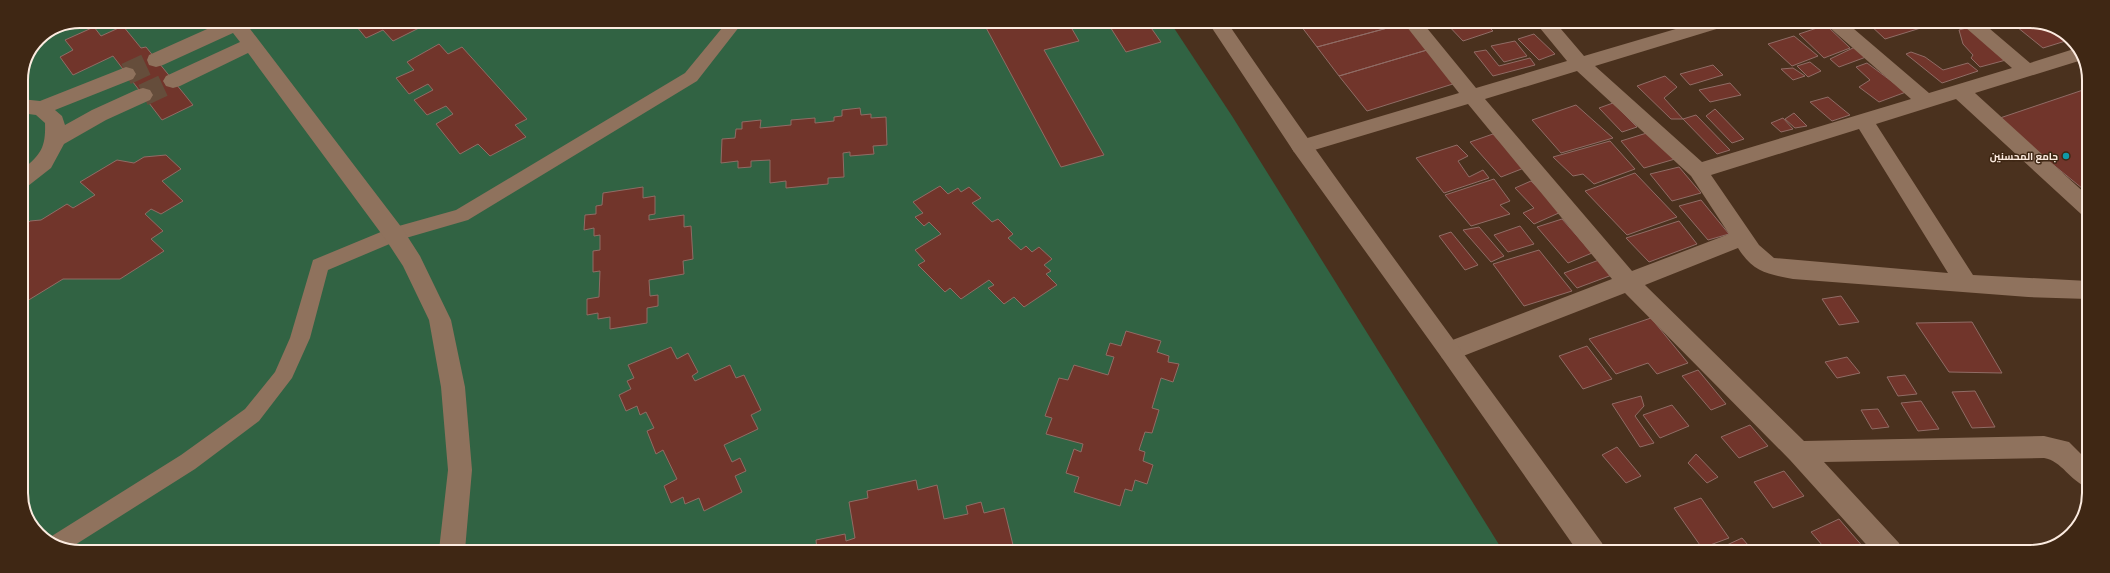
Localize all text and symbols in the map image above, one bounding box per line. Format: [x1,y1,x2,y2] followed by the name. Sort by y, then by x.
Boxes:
[1990,151,2058,164] place label: جامع المحسنين
[2061,151,2071,161] marker: جامع المحسنين

